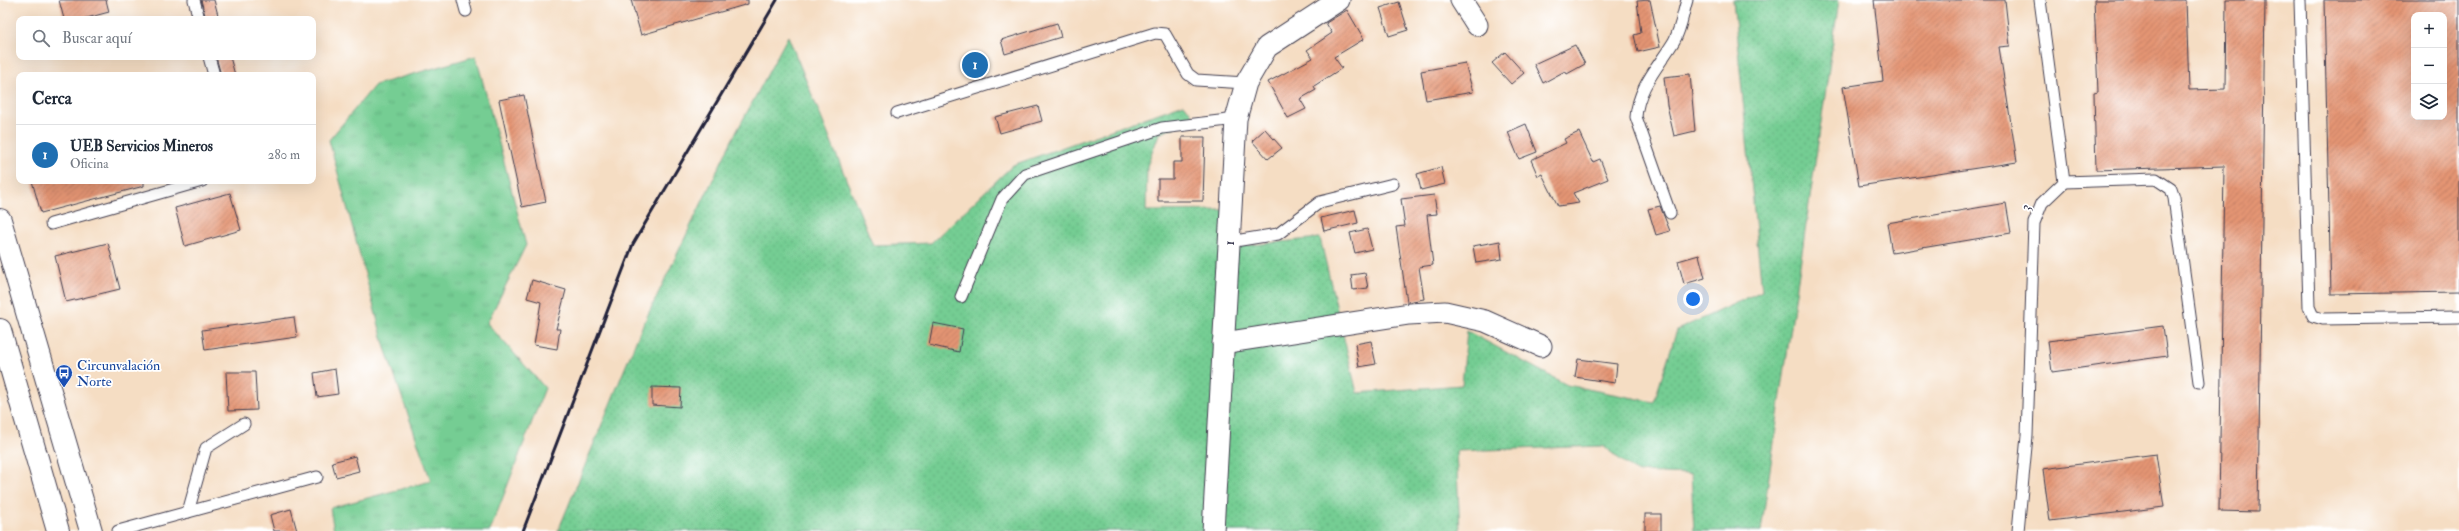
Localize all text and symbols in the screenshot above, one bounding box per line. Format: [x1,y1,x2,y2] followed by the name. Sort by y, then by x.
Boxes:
[2411,12,2447,120] map controls
[2411,12,2447,48] button: +
[16,16,316,60] search box
[30,27,52,49] icon: search
[62,29,131,48] text: Buscar aquí
[2411,48,2447,84] button: −
[962,50,988,80] pin: 1
[2411,84,2447,120] button: layers
[32,88,72,109] text: Cerca
[70,137,213,156] text: UEB Servicios Mineros
[43,147,47,163] text: 1
[268,147,300,163] text: 280 m
[70,156,109,172] text: Oficina
[2017,202,2034,213] street label: 3
[1221,240,1238,246] street label: 1
[1683,289,1703,309] your location
[77,357,160,390] place label: Circunvalación Norte
[54,363,74,388] bus stop icon: Circunvalación Norte

